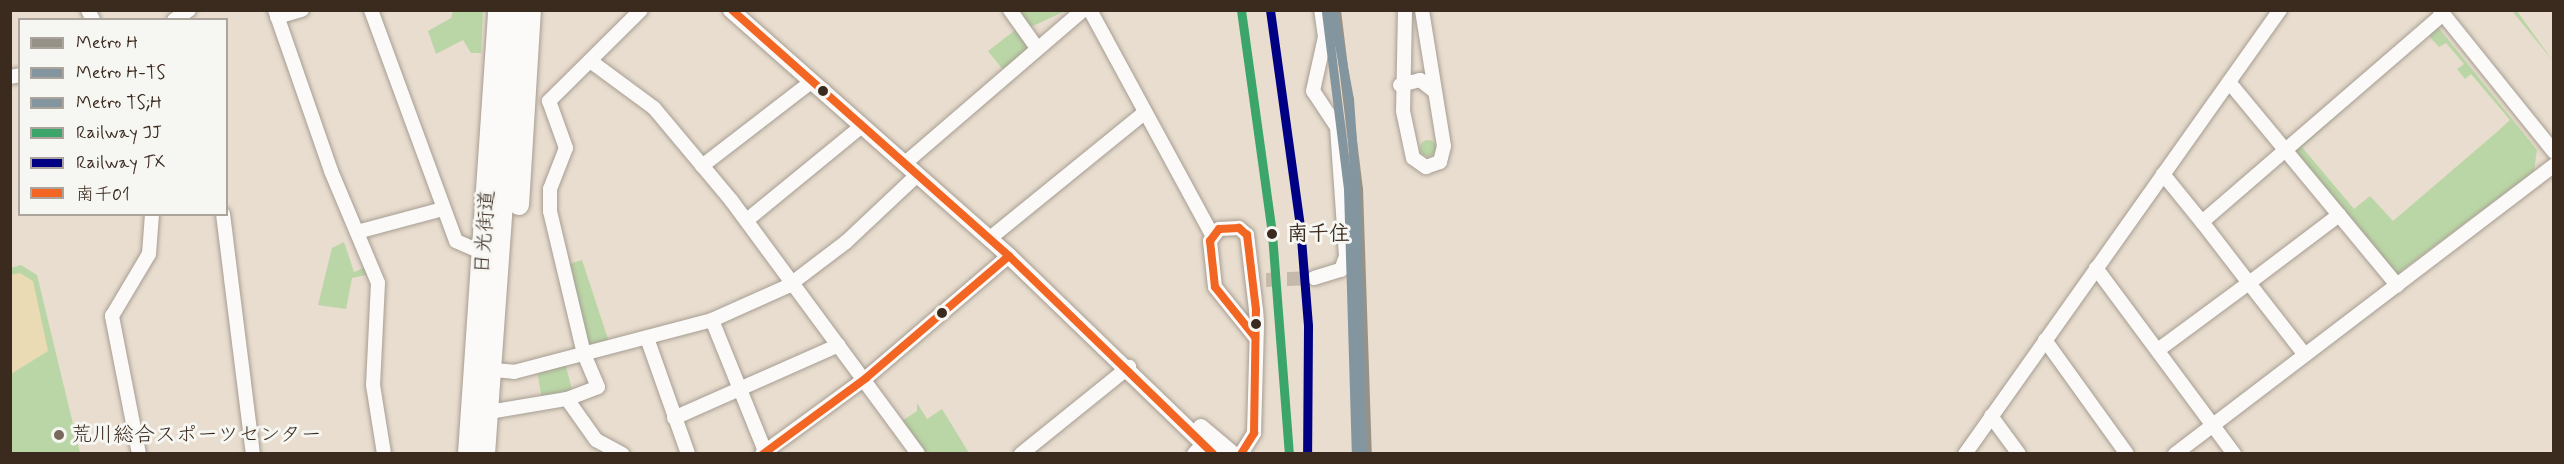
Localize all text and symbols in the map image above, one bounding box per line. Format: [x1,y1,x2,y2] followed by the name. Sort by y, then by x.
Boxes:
[18,18,228,216] legend
[76,31,138,55] text: Metro H
[76,61,166,85] text: Metro H-TS
[817,85,829,97] unlabelled marker
[76,91,162,115] text: Metro TS;H
[76,121,161,145] text: Railway JJ
[76,151,166,175] text: Railway TX
[76,183,130,207] text: 南千01
[470,189,500,275] street label: 日光街道
[1287,221,1350,247] place label: 南千住
[1262,224,1282,244] marker: 南千住
[936,307,948,319] unlabelled marker
[1250,318,1262,330] unlabelled marker
[71,422,323,448] place label: 荒川総合スポーツセンター
[52,428,66,442] marker: 荒川総合スポーツセンター

